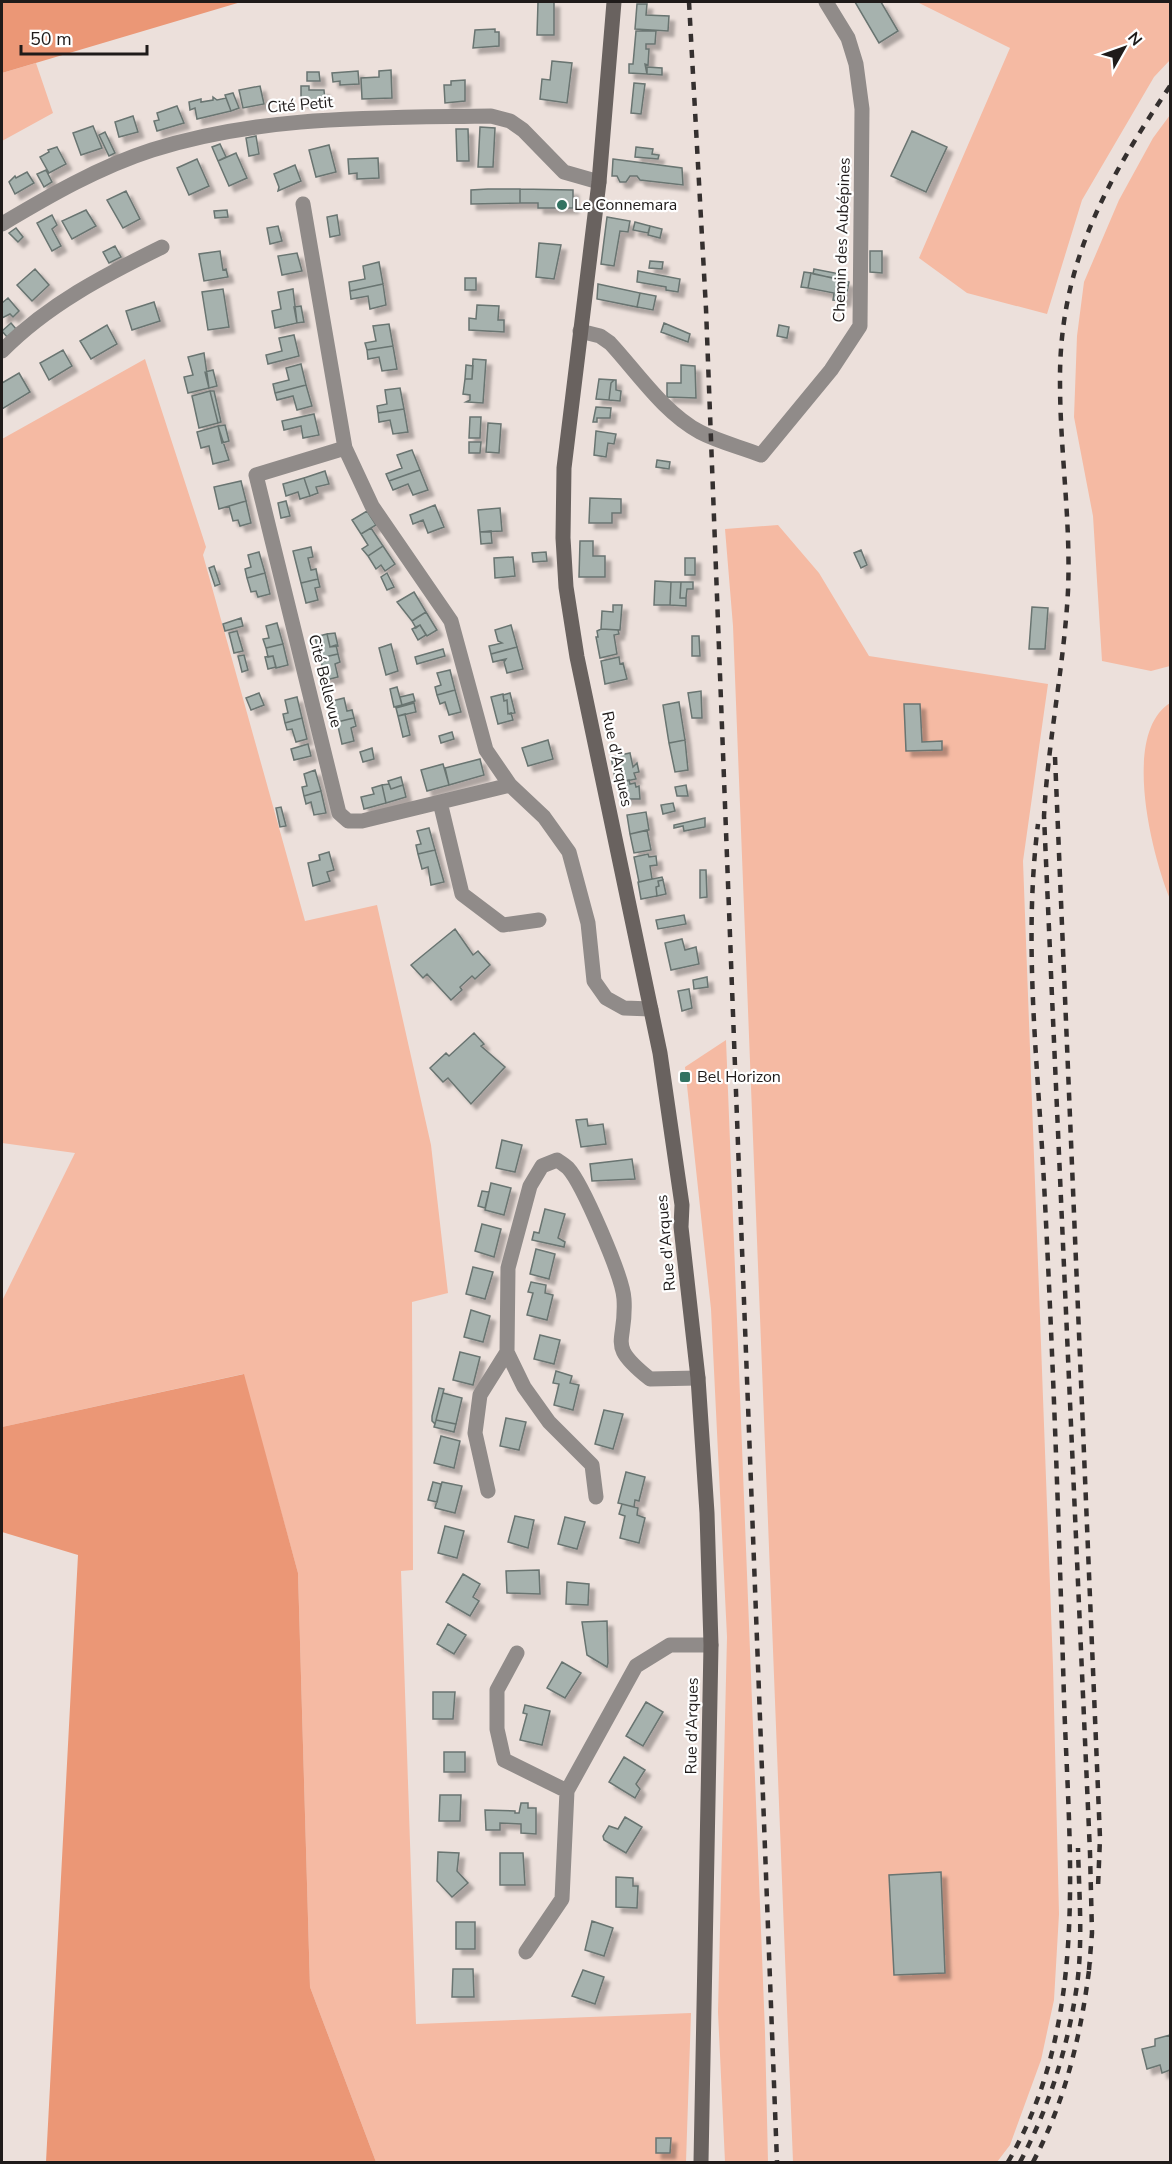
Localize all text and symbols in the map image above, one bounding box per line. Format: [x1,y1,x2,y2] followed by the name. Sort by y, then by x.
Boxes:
[21,18,147,56] scale bar
[1094,18,1154,78] north arrow
[30,27,72,51] text: 50 m
[1122,27,1147,51] text: N
[266,91,334,119] street label: Cité Petit
[828,157,856,323] street label: Chemin des Aubépines
[574,194,677,216] place label: Le Connemara
[555,198,569,212] marker: Le Connemara
[303,632,347,730] street label: Cité Bellevue
[596,709,638,809] street label: Rue d'Arques
[697,1066,781,1088] place label: Bel Horizon
[678,1070,692,1084] marker: Bel Horizon
[651,1194,681,1292] street label: Rue d'Arques
[680,1677,704,1775] street label: Rue d'Arques

